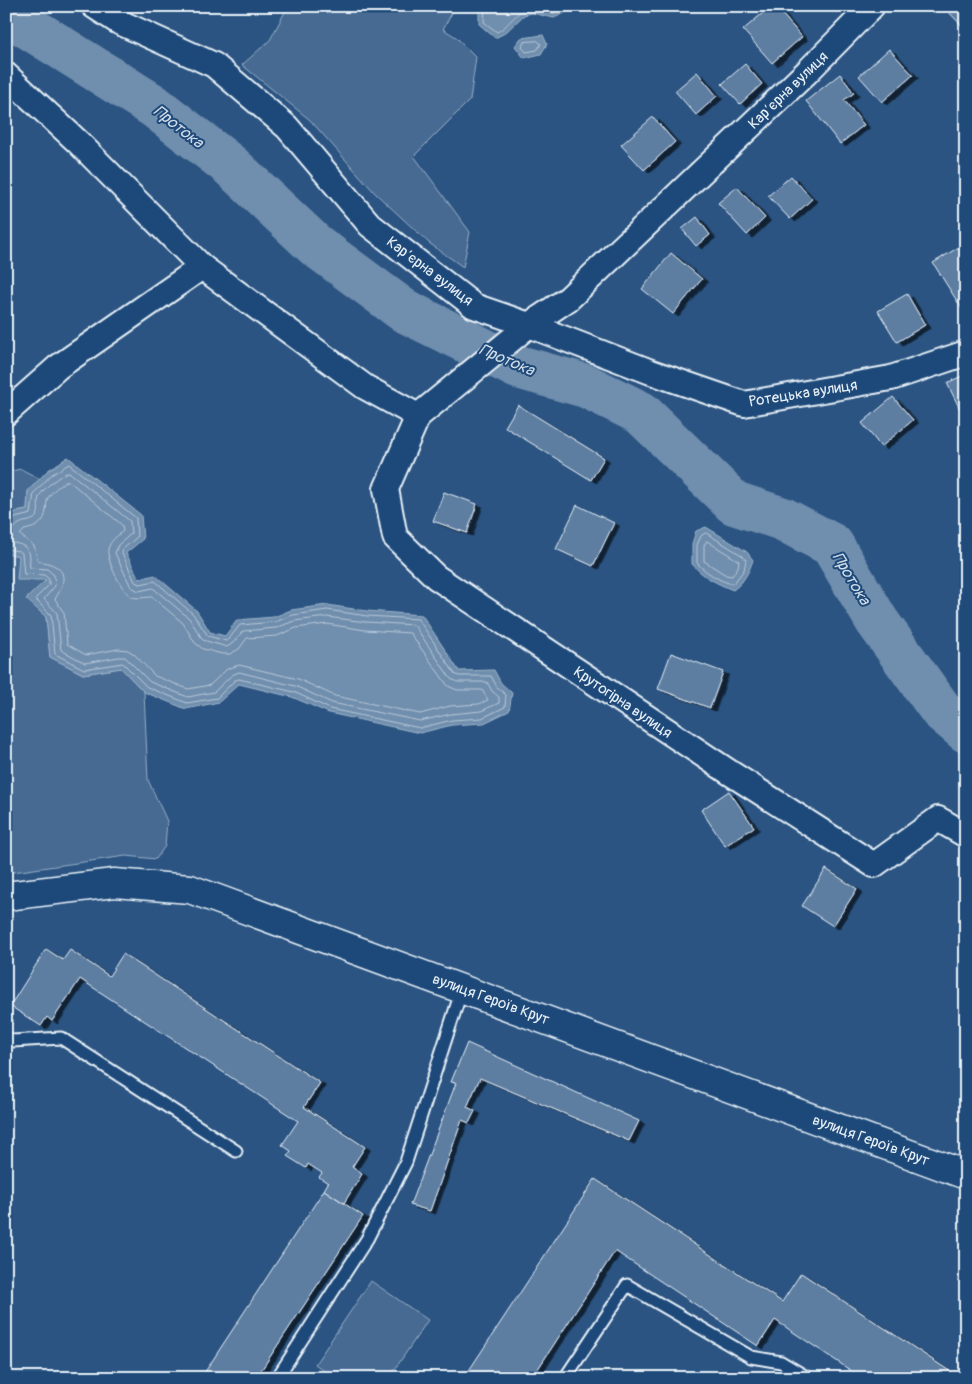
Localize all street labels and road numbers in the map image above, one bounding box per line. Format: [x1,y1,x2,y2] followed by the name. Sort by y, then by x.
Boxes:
[744,47,832,133] street label: Карʼєрна вулиця
[383,233,477,310] street label: Карʼєрна вулиця
[748,376,859,411] street label: Ротецька вулиця
[570,662,676,742] street label: Крутогірна вулиця
[430,969,552,1030] street label: вулиця Героїв Крут
[810,1110,932,1171] street label: вулиця Героїв Крут

